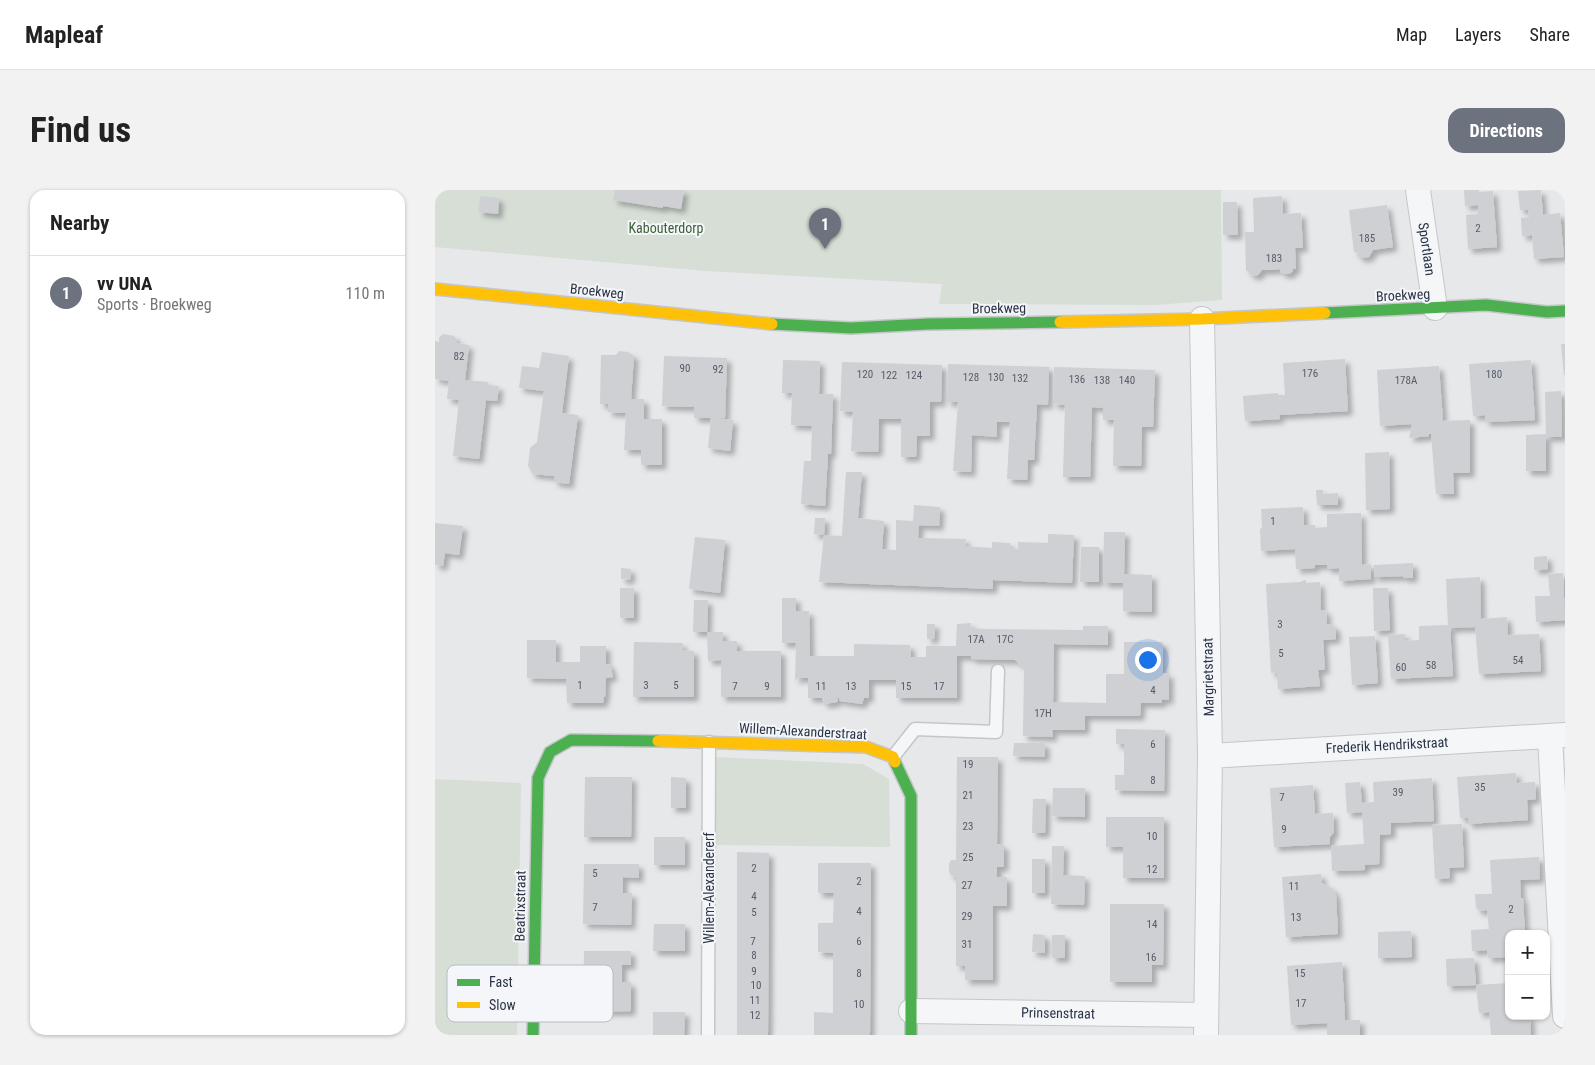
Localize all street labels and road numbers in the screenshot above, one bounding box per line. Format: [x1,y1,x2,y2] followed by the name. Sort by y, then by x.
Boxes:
[1415,221,1439,277] street label: Sportlaan
[569,280,625,302] street label: Broekweg
[1375,286,1431,304] street label: Broekweg
[972,300,1026,316] street label: Broekweg
[1199,638,1217,716] street label: Margrietstraat
[739,720,867,742] street label: Willem-Alexanderstraat
[1325,734,1449,756] street label: Frederik Hendrikstraat
[701,832,717,944] street label: Willem-Alexandererf
[511,870,529,942] street label: Beatrixstraat
[1021,1004,1095,1022] street label: Prinsenstraat

